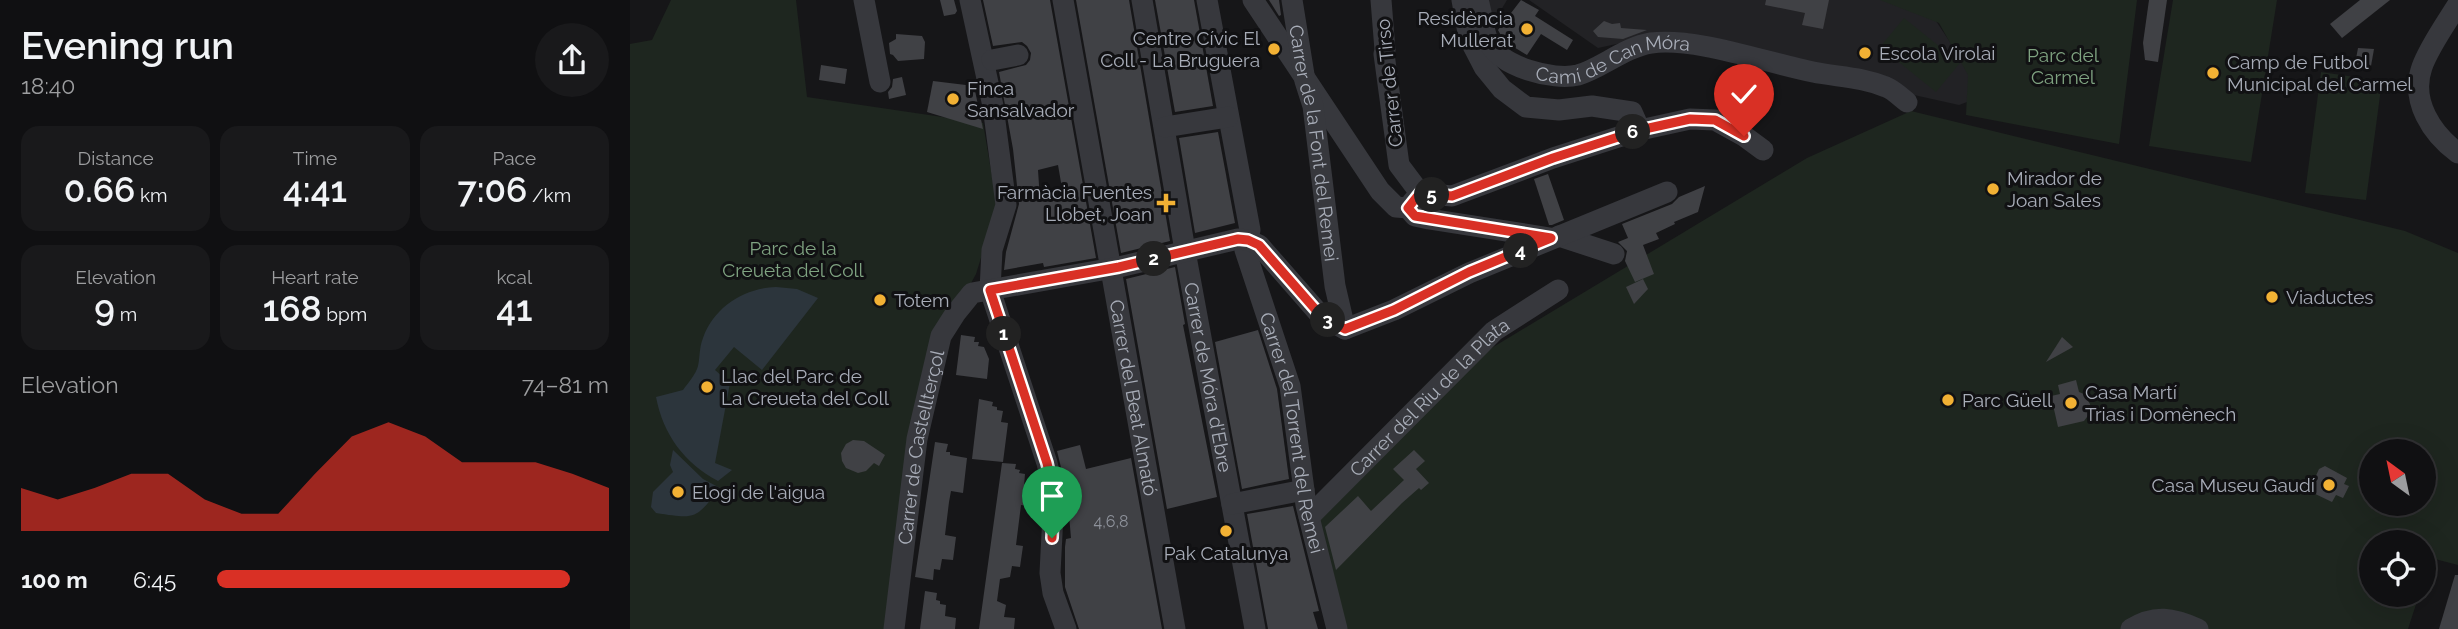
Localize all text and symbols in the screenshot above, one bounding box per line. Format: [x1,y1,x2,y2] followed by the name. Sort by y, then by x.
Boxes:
[1417,7,1514,51] place label: Residència Mullerat
[1371,18,1407,148] street label: Carrer de Tirso
[1519,21,1535,37] marker: Residència Mullerat
[21,23,234,68] text: Evening run
[535,23,609,97] button: share
[1285,23,1343,263] street label: Carrer de la Font del Remei
[1100,27,1261,71] place label: Centre Cívic El Coll - La Bruguera
[1534,31,1691,88] street label: Camí de Can Móra
[1266,41,1282,57] marker: Centre Cívic El Coll - La Bruguera
[1879,42,1995,64] place label: Escola Virolai
[2027,44,2100,88] park label: Parc del Carmel
[1857,45,1873,61] marker: Escola Virolai
[2227,51,2413,95] place label: Camp de Futbol Municipal del Carmel
[1714,64,1774,136] pin
[2205,65,2221,81] marker: Camp de Futbol Municipal del Carmel
[21,72,75,99] text: 18:40
[1725,75,1763,113] icon: check
[967,77,1075,121] place label: Finca Sansalvador
[945,91,961,107] marker: Finca Sansalvador
[1616,114,1650,150] pin: 6
[1627,120,1638,142] text: 6
[78,147,154,169] text: Distance
[293,147,337,169] text: Time
[493,147,536,169] text: Pace
[2007,167,2102,211] place label: Mirador de Joan Sales
[64,169,135,210] text: 0.66
[283,169,347,210] text: 4:41
[458,169,527,210] text: 7:06
[1414,178,1450,212] pin: 5
[997,181,1152,225] place label: Farmàcia Fuentes Llobet, Joan
[1985,181,2001,197] marker: Mirador de Joan Sales
[1426,183,1437,205] text: 5
[135,184,168,206] text: km
[527,184,571,206] text: /km
[1158,195,1174,211] marker: Farmàcia Fuentes Llobet, Joan
[1504,233,1538,268] pin: 4
[722,237,865,281] park label: Parc de la Creueta del Coll
[1515,239,1526,261] text: 4
[1136,242,1172,276] pin: 2
[1148,247,1159,269] text: 2
[75,266,156,288] text: Elevation
[271,266,359,288] text: Heart rate
[497,266,532,288] text: kcal
[1180,280,1237,474] street label: Carrer de Móra d'Ebre
[2286,286,2373,308] place label: Viaductes
[94,288,115,329] text: 9
[263,288,321,329] text: 168
[496,288,532,329] text: 41
[894,289,949,311] place label: Totem
[2264,289,2280,305] marker: Viaductes
[872,292,888,308] marker: Totem
[1106,298,1162,498] street label: Carrer del Beat Almató
[1310,302,1346,338] pin: 3
[115,303,137,325] text: m
[321,303,367,325] text: bpm
[1322,308,1333,330] text: 3
[1255,309,1329,555] street label: Carrer del Torrent del Remei
[1345,313,1513,481] street label: Carrer del Riu de la Plata
[986,316,1022,352] pin: 1
[999,322,1008,344] text: 1
[893,347,949,546] street label: Carrer de Castellterçol
[721,365,890,409] place label: Llac del Parc de La Creueta del Coll
[21,371,119,398] text: Elevation
[522,371,609,398] text: 74–81 m
[699,379,715,395] marker: Llac del Parc de La Creueta del Coll
[2085,381,2236,425] place label: Casa Martí Trias i Domènech
[1962,389,2053,411] place label: Parc Güell
[1940,392,1956,408] marker: Parc Güell
[2063,395,2079,411] marker: Casa Martí Trias i Domènech
[2359,439,2436,516] north arrow
[2359,439,2436,607] map controls
[1022,466,1082,538] pin
[2152,474,2316,496] place label: Casa Museu Gaudí
[1033,477,1071,515] icon: arrive
[2321,477,2337,493] marker: Casa Museu Gaudí
[692,481,825,503] place label: Elogi de l'aigua
[670,484,686,500] marker: Elogi de l'aigua
[1093,512,1129,531] house number: 4,6,8
[1218,523,1234,539] marker: Pak Catalunya
[2359,530,2436,607] button: locate
[1164,542,1288,564] place label: Pak Catalunya
[21,566,88,593] text: 100 m
[133,566,176,593] text: 6:45

